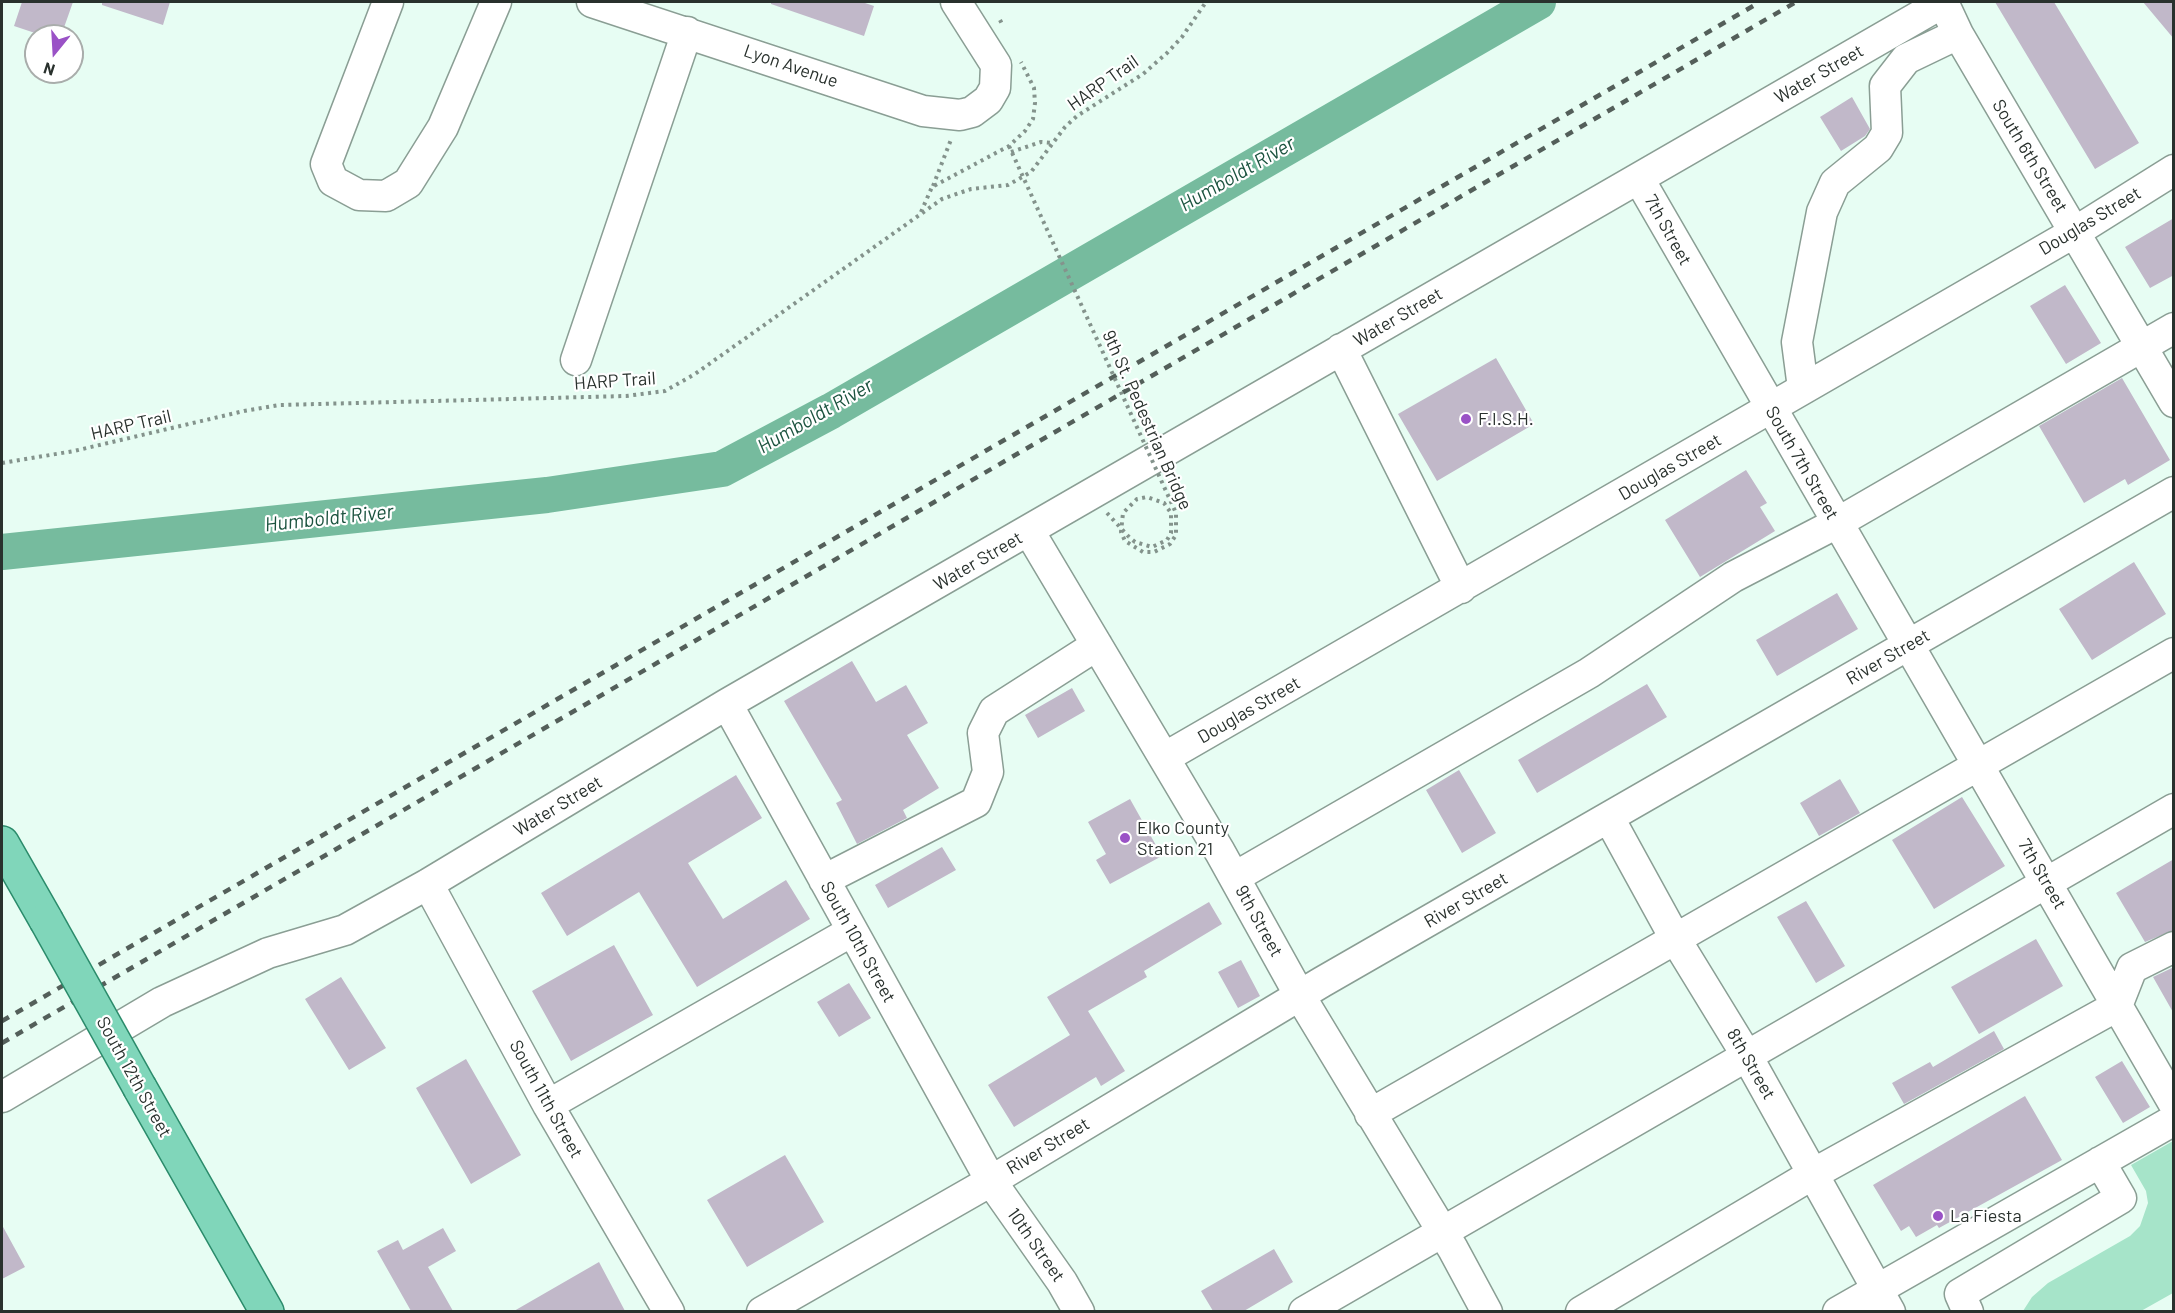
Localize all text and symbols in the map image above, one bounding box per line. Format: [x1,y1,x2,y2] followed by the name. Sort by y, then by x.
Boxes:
[24,24,84,84] north arrow
[741,40,841,92] street label: Lyon Avenue
[1771,40,1867,108] street label: Water Street
[1063,51,1143,115] street label: HARP Trail
[41,59,57,80] text: N
[1988,96,2072,216] street label: South 6th Street
[1175,131,1299,217] water label: Humboldt River
[2035,182,2145,260] street label: Douglas Street
[1640,191,1696,269] street label: 7th Street
[1350,283,1446,351] street label: Water Street
[1098,327,1196,513] street label: 9th St. Pedestrian Bridge
[573,367,657,395] street label: HARP Trail
[753,373,877,459] water label: Humboldt River
[1761,402,1843,524] street label: South 7th Street
[89,405,173,445] street label: HARP Trail
[1478,408,1534,430] place label: F.I.S.H.
[1459,412,1473,426] marker: F.I.S.H.
[1615,429,1725,505] street label: Douglas Street
[263,499,395,537] water label: Humboldt River
[930,527,1026,595] street label: Water Street
[1842,624,1934,690] street label: River Street
[1194,672,1304,748] street label: Douglas Street
[510,771,606,841] street label: Water Street
[1137,817,1229,860] place label: Elko County Station 21
[1118,831,1132,845] marker: Elko County Station 21
[2013,835,2071,913] street label: 7th Street
[1420,867,1512,933] street label: River Street
[816,878,900,1006] street label: South 10th Street
[1231,881,1287,961] street label: 9th Street
[92,1013,176,1141] street label: South 12th Street
[1722,1025,1780,1103] street label: 8th Street
[505,1036,587,1162] street label: South 11th Street
[1003,1113,1093,1179] street label: River Street
[1003,1204,1069,1286] street label: 10th Street
[1950,1205,2022,1227] place label: La Fiesta
[1931,1209,1945,1223] marker: La Fiesta

